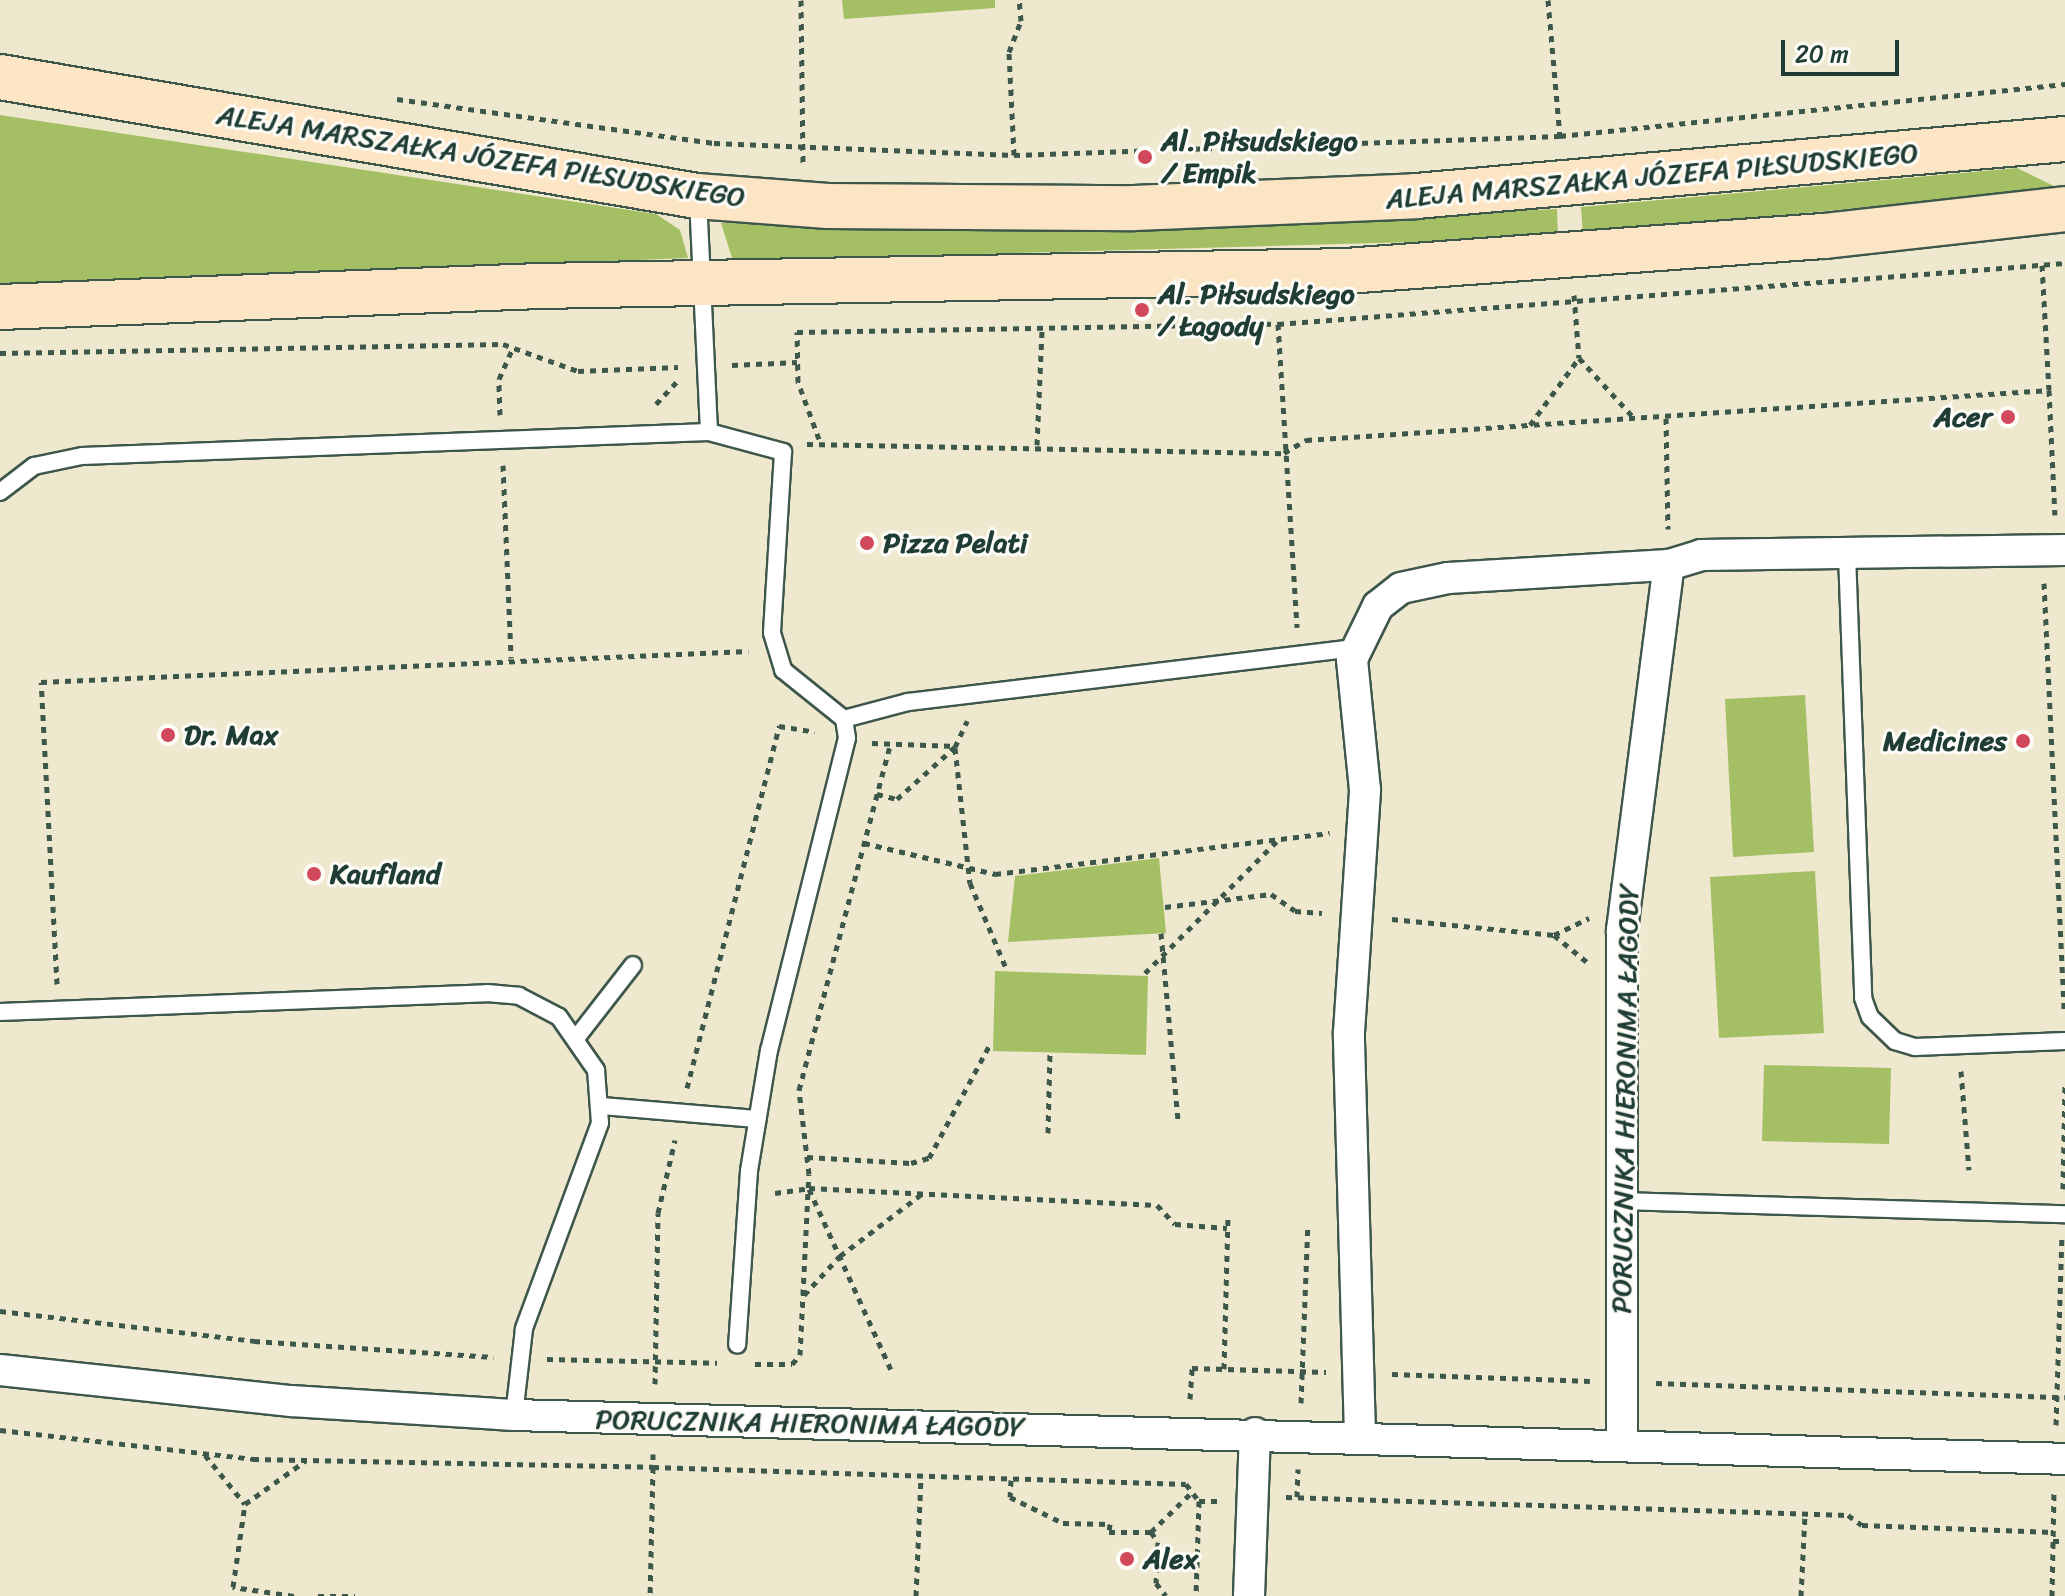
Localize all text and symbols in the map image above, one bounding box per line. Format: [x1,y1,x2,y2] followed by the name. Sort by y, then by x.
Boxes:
[1785,24,1903,74] scale bar
[1795,33,1849,75] text: 20 m
[212,97,750,215] street label: ALEJA MARSZAŁKA JÓZEFA PIŁSUDSKIEGO
[1161,124,1356,190] place label: Al. Piłsudskiego / Empik
[1382,136,1922,216] street label: ALEJA MARSZAŁKA JÓZEFA PIŁSUDSKIEGO
[1136,148,1154,166] marker: Al. Piłsudskiego / Empik
[1158,277,1353,343] place label: Al. Piłsudskiego / Łagody
[1133,301,1151,319] marker: Al. Piłsudskiego / Łagody
[1934,400,1992,434] place label: Acer
[1999,408,2017,426] marker: Acer
[883,526,1029,560] place label: Pizza Pelati
[858,534,876,552] marker: Pizza Pelati
[184,718,277,752] place label: Dr. Max
[1883,724,2007,758] place label: Medicines
[159,726,177,744] marker: Dr. Max
[2014,732,2032,750] marker: Medicines
[330,857,440,891] place label: Kaufland
[305,865,323,883] marker: Kaufland
[1604,881,1646,1317] street label: PORUCZNIKA HIERONIMA ŁAGODY
[592,1402,1028,1444] street label: PORUCZNIKA HIERONIMA ŁAGODY
[1143,1542,1198,1576] place label: Alex
[1118,1550,1136,1568] marker: Alex

